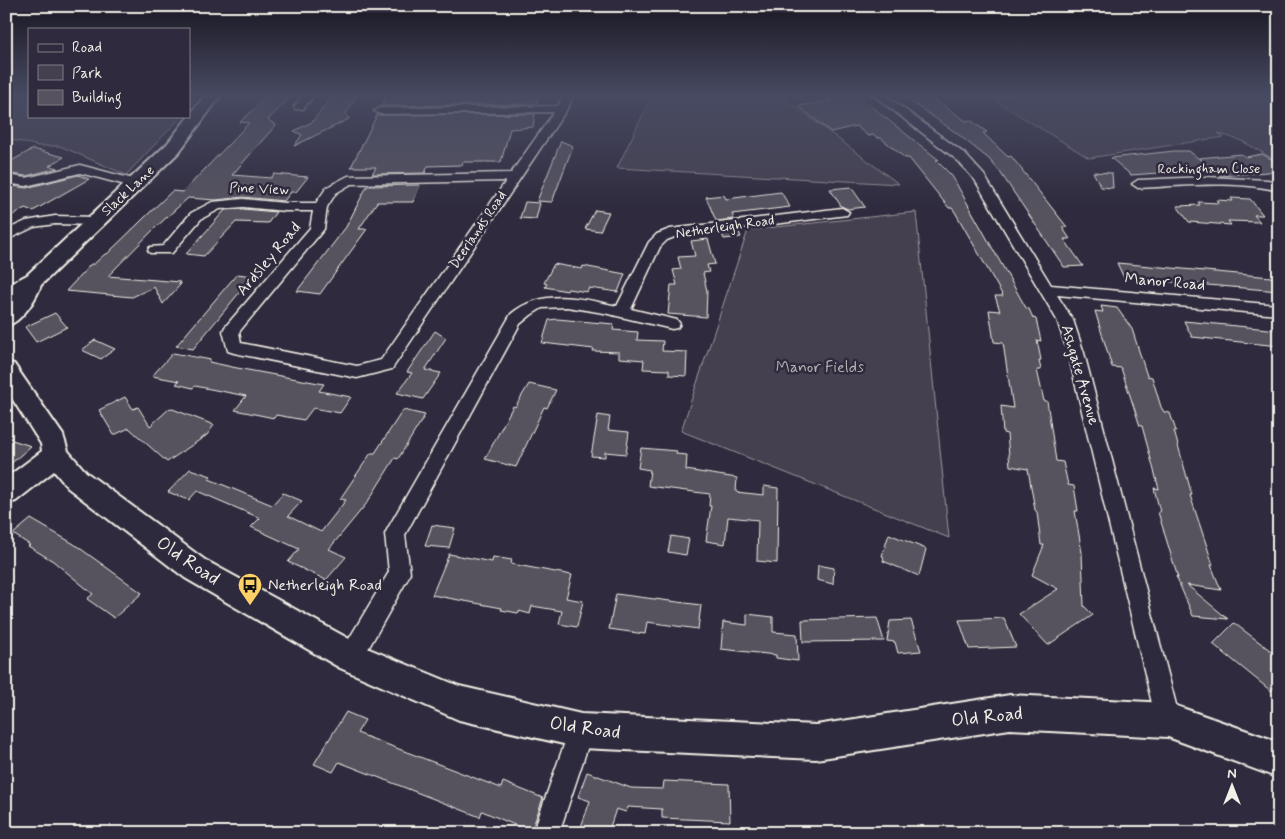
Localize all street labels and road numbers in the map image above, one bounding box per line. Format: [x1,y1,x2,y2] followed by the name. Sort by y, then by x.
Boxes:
[1158,160,1260,180] street label: Rockingham Close
[98,162,158,220] street label: Slack Lane
[229,179,289,199] street label: Pine View
[445,187,511,273] street label: Deerlands Road
[674,211,776,243] street label: Netherleigh Road
[232,218,306,300] street label: Ardsley Road
[1124,268,1206,296] street label: Manor Road
[1056,322,1104,428] street label: Ashgate Avenue
[151,531,225,591] street label: Old Road
[950,701,1024,733] street label: Old Road
[548,711,622,745] street label: Old Road

